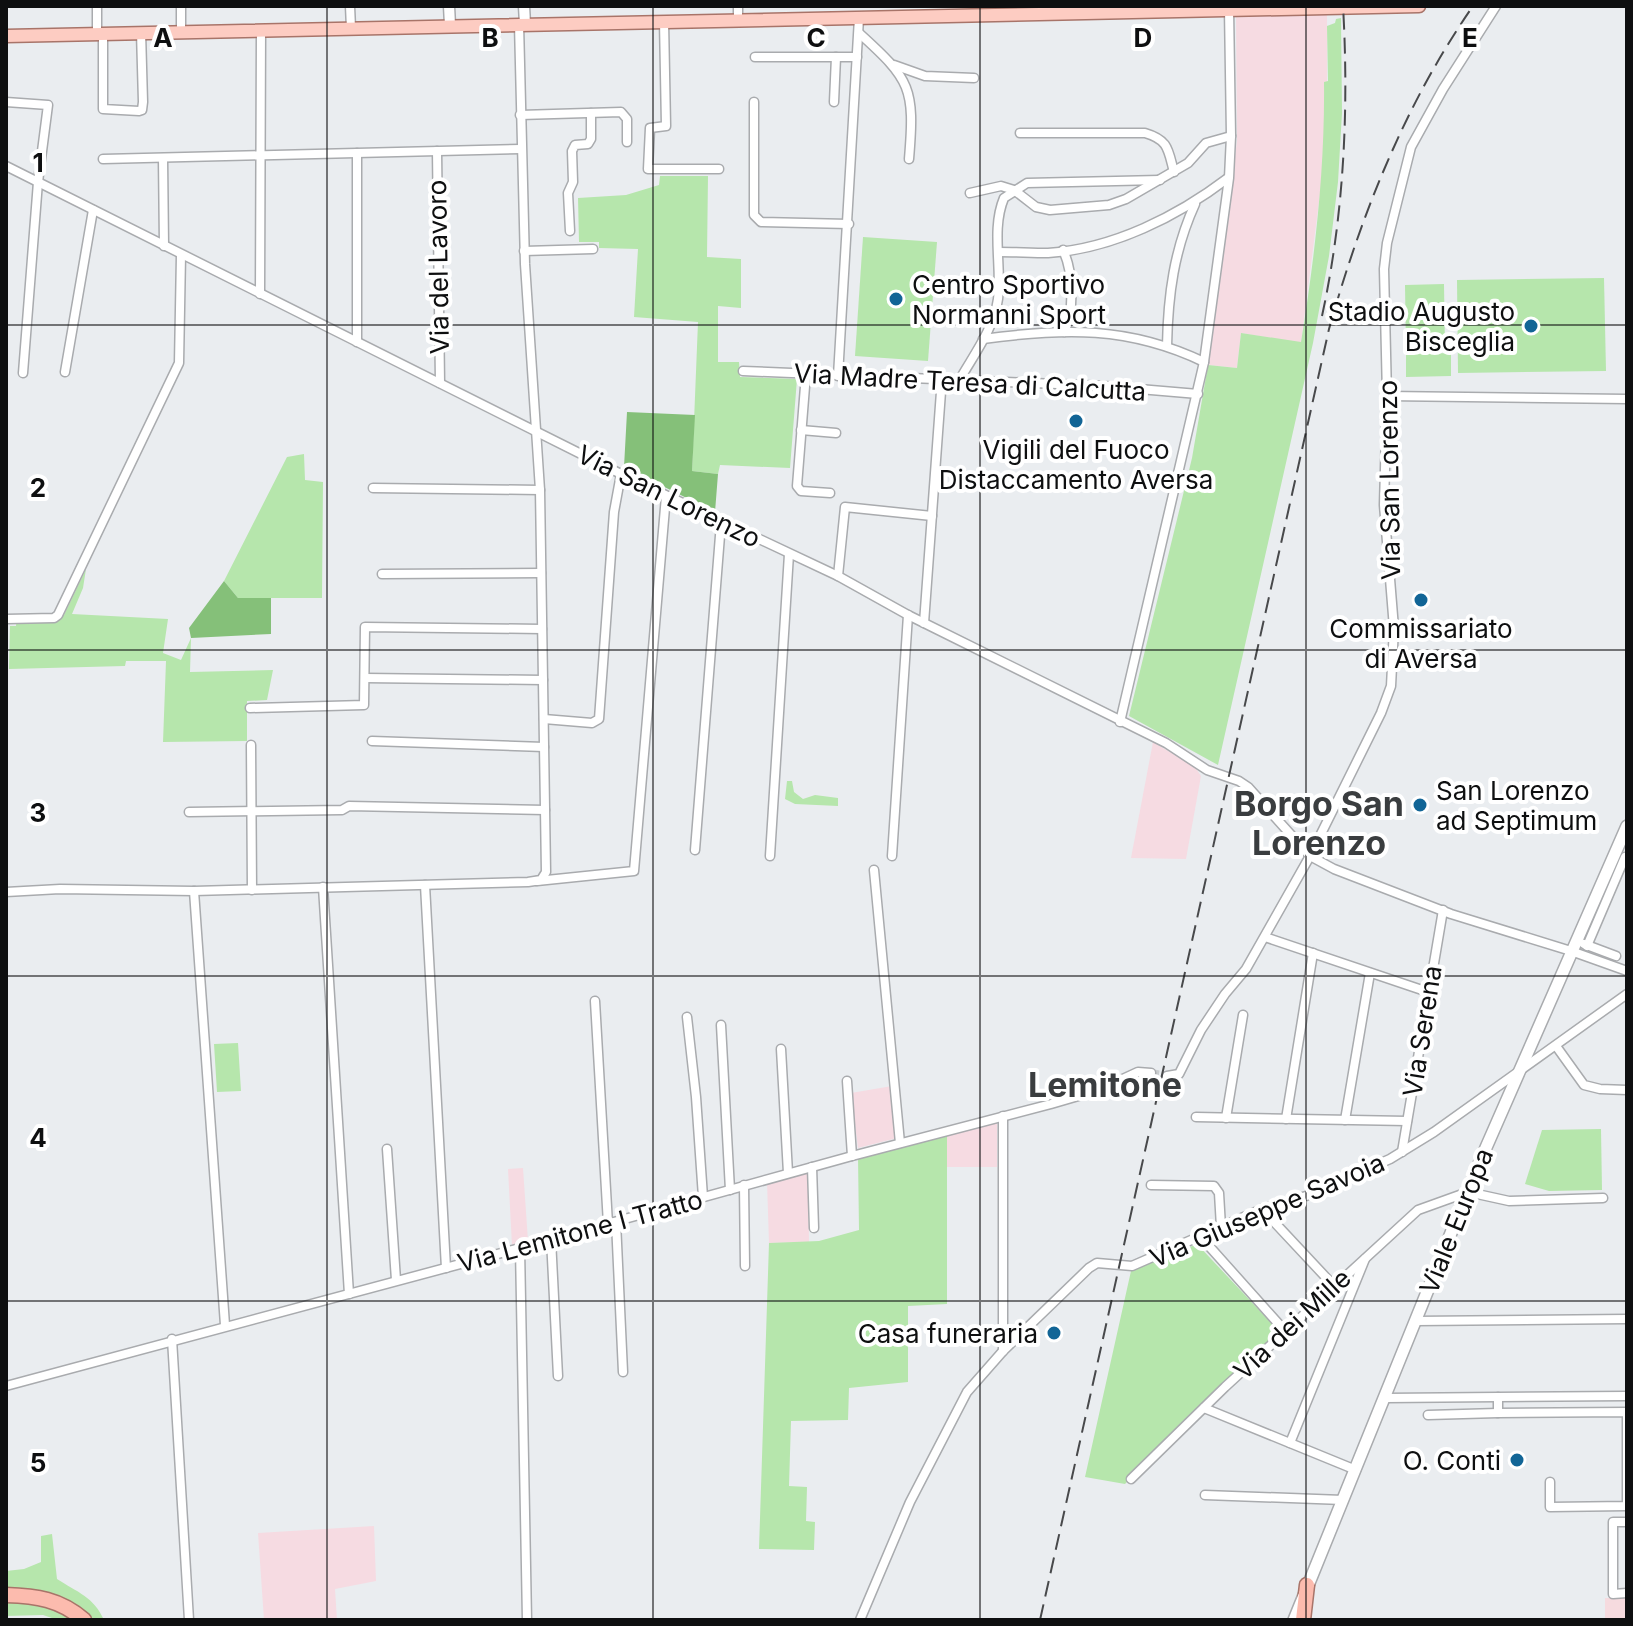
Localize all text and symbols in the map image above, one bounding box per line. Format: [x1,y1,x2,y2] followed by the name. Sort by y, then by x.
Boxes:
[153,22,173,53] text: A
[481,22,499,53] text: B
[806,22,826,53] text: C
[1134,22,1152,53] text: D
[1462,22,1478,53] text: E
[32,147,44,178] text: 1
[421,180,455,354] street label: Via del Lavoro
[912,269,1106,330] place label: Centro Sportivo Normanni Sport
[887,290,905,308] marker: Centro Sportivo Normanni Sport
[1328,296,1515,357] place label: Stadio Augusto Bisceglia
[1522,317,1540,335] marker: Stadio Augusto Bisceglia
[793,357,1147,407] street label: Via Madre Teresa di Calcutta
[1372,380,1406,580] street label: Via San Lorenzo
[1067,412,1085,430] marker: Vigili del Fuoco Distaccamento Aversa
[939,434,1213,495] place label: Vigili del Fuoco Distaccamento Aversa
[572,438,766,554] street label: Via San Lorenzo
[30,472,46,503] text: 2
[1412,591,1430,609] marker: Commissariato di Aversa
[1329,613,1513,674] place label: Commissariato di Aversa
[1436,775,1597,836] place label: San Lorenzo ad Septimum
[1234,783,1404,863] district label: Borgo San Lorenzo
[1411,796,1429,814] marker: San Lorenzo ad Septimum
[30,797,46,828] text: 3
[1396,963,1448,1099] street label: Via Serena
[1028,1064,1182,1105] district label: Lemitone
[29,1122,47,1153] text: 4
[1413,1144,1499,1298] street label: Viale Europa
[1145,1147,1389,1273] street label: Via Giuseppe Savoia
[454,1183,706,1279] street label: Via Lemitone I Tratto
[1227,1262,1357,1386] street label: Via dei Mille
[858,1318,1038,1349] place label: Casa funeraria
[1045,1324,1063,1342] marker: Casa funeraria
[1403,1445,1501,1476] place label: O. Conti
[30,1447,46,1478] text: 5
[1508,1451,1526,1469] marker: O. Conti

